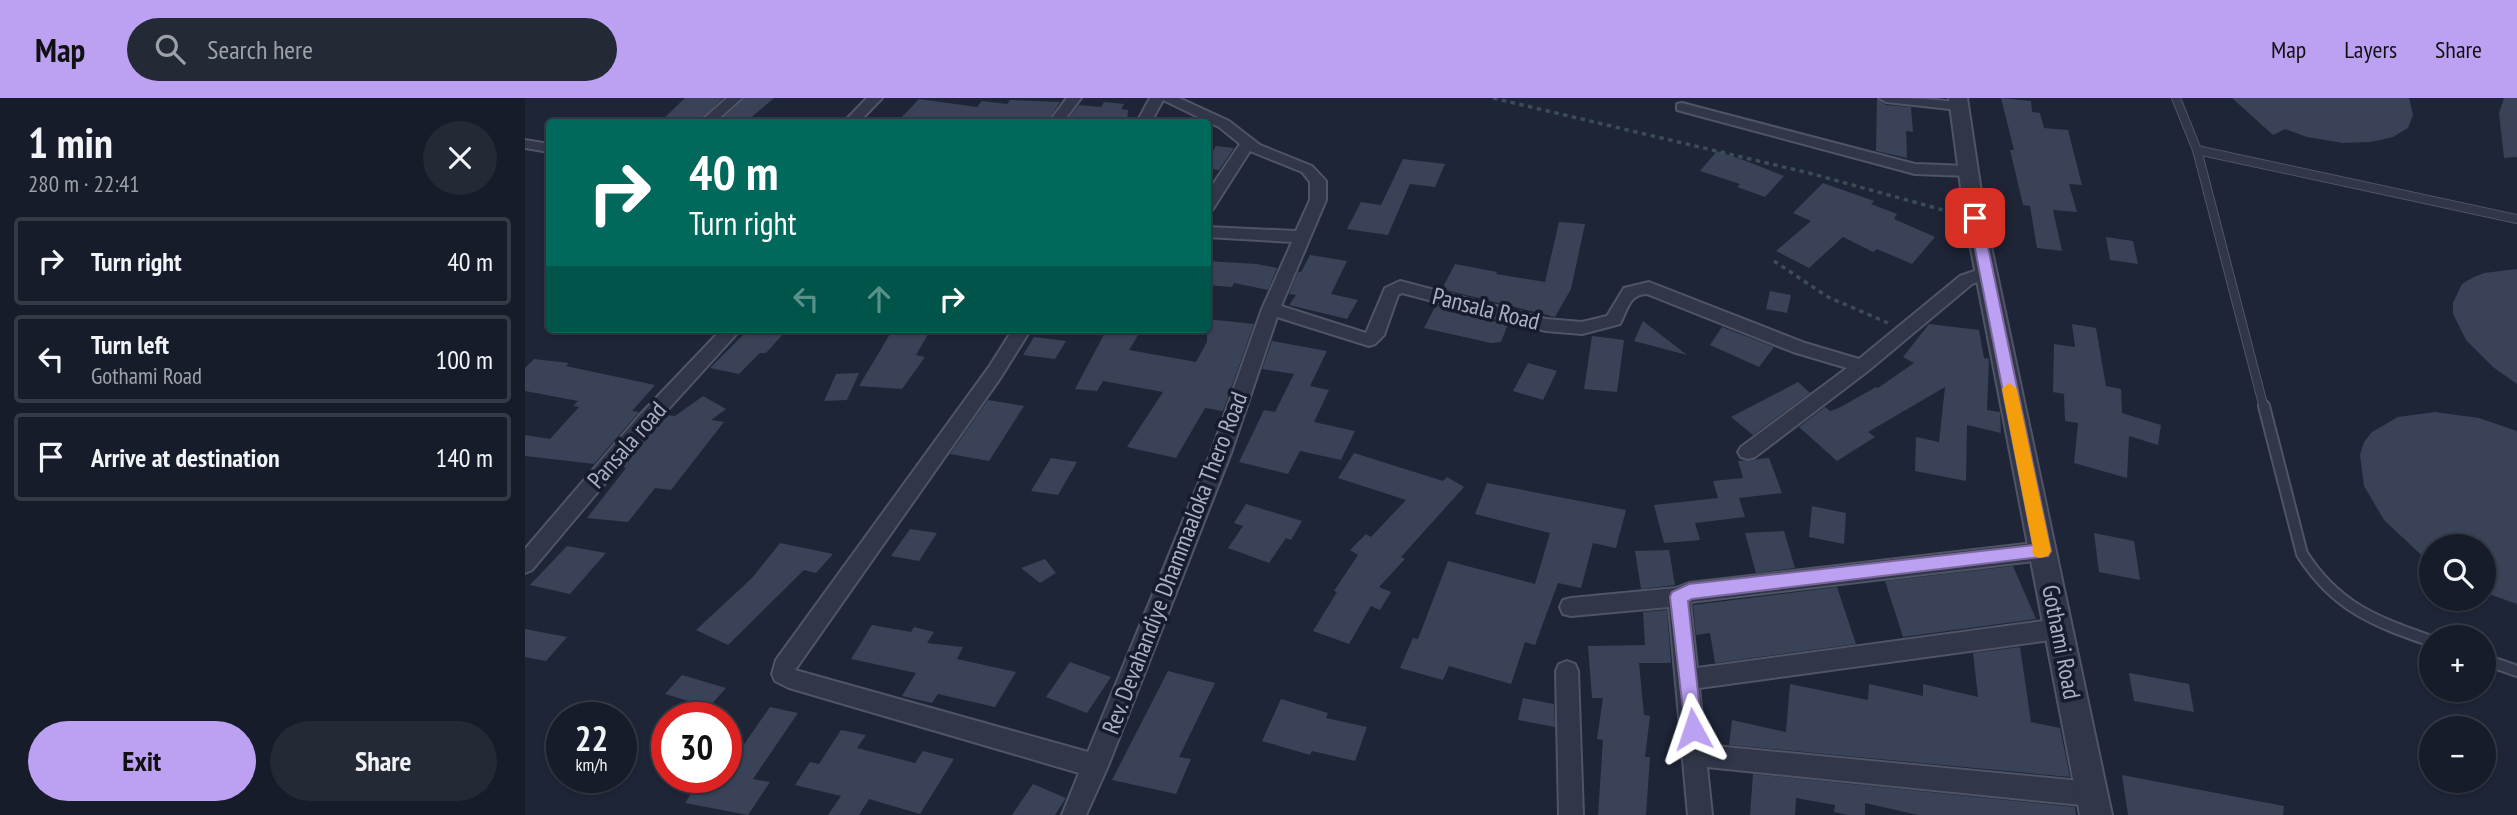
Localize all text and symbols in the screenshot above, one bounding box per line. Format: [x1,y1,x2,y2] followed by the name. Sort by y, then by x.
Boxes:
[127,18,617,81] search box
[35,28,85,71] text: Map
[151,30,189,68] icon: search
[207,33,313,66] text: Search here
[2271,34,2306,65] text: Map
[2344,34,2397,65] text: Layers
[2435,34,2482,65] text: Share
[28,115,113,170] text: 1 min
[423,121,497,195] button: close
[689,140,778,204] text: 40 m
[574,147,665,238] icon: right
[28,169,140,198] text: 280 m · 22:41
[1945,188,2005,248] pin
[1956,199,1994,237] icon: arrive
[689,202,797,244] text: Turn right
[32,242,70,280] icon: right
[91,245,182,278] text: Turn right
[447,245,493,278] text: 40 m
[787,280,825,318] icon: left
[860,280,898,318] icon: ahead
[933,280,971,318] icon: right
[1429,280,1543,337] street label: Pansala Road
[91,328,169,361] text: Turn left
[32,340,70,378] icon: left
[435,343,493,376] text: 100 m
[91,361,202,390] text: Gothami Road
[1095,387,1254,738] street label: Rev. Devahandiye Dhammaaloka Thero Road
[580,395,673,495] street label: Pansala road
[32,438,70,476] icon: arrive
[91,441,280,474] text: Arrive at destination
[435,441,493,474] text: 140 m
[2419,534,2496,793] map controls
[2419,534,2496,611] button: search
[2035,582,2088,702] street label: Gothami Road
[2419,625,2496,702] button: +
[1656,692,1730,766] position arrow
[651,702,742,793] speed limit sign: 30
[575,715,608,761] text: 22
[2419,716,2496,793] button: −
[28,721,256,801] button: Exit
[270,721,497,801] button: Share
[576,753,607,776] text: km/h

